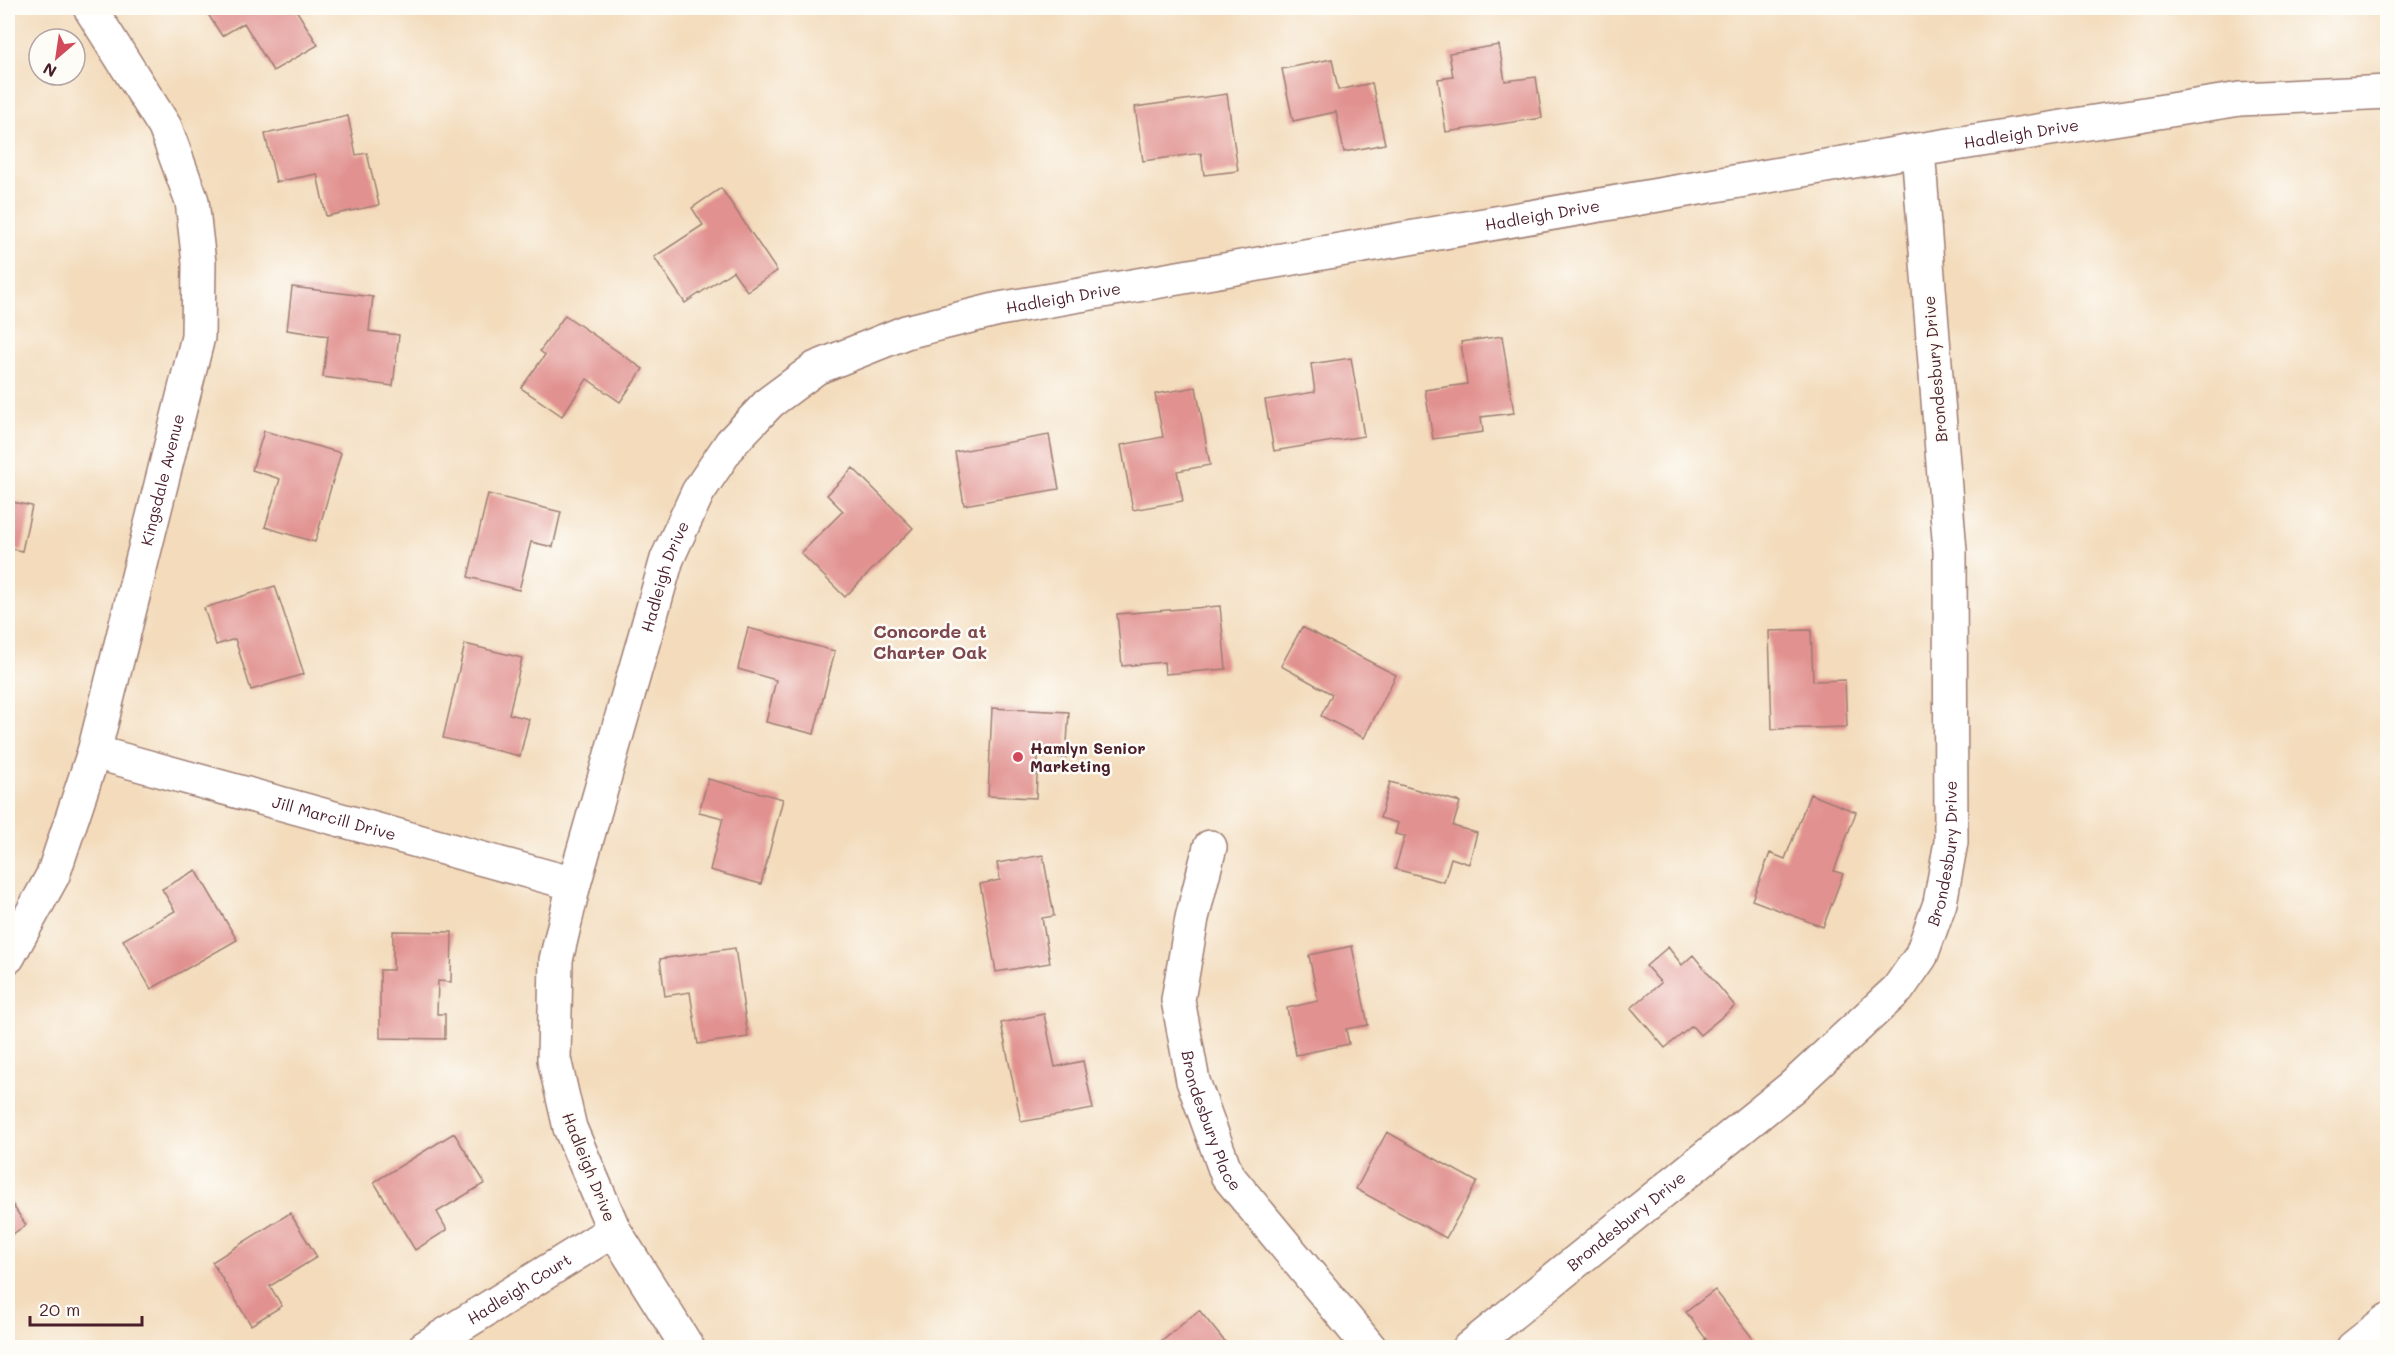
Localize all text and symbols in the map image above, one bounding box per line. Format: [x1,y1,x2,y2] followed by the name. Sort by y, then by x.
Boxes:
[27,27,87,87] north arrow
[39,58,60,83] text: N
[1962,114,2080,153] street label: Hadleigh Drive
[1483,194,1601,235] street label: Hadleigh Drive
[1004,277,1122,318] street label: Hadleigh Drive
[1918,295,1951,443] street label: Brondesbury Drive
[135,411,188,548] street label: Kingsdale Avenue
[636,517,693,634] street label: Hadleigh Drive
[873,619,987,664] district label: Concorde at Charter Oak
[1030,737,1146,776] place label: Hamlyn Senior Marketing
[1011,750,1025,764] marker: Hamlyn Senior Marketing
[1922,781,1961,929] street label: Brondesbury Drive
[270,791,398,845] street label: Jill Marcill Drive
[1178,1049,1246,1195] street label: Brondesbury Place
[558,1109,621,1225] street label: Hadleigh Drive
[1562,1166,1690,1275] street label: Brondesbury Drive
[463,1248,575,1329] street label: Hadleigh Court
[30,1289,142,1327] scale bar
[39,1297,80,1321] text: 20 m

